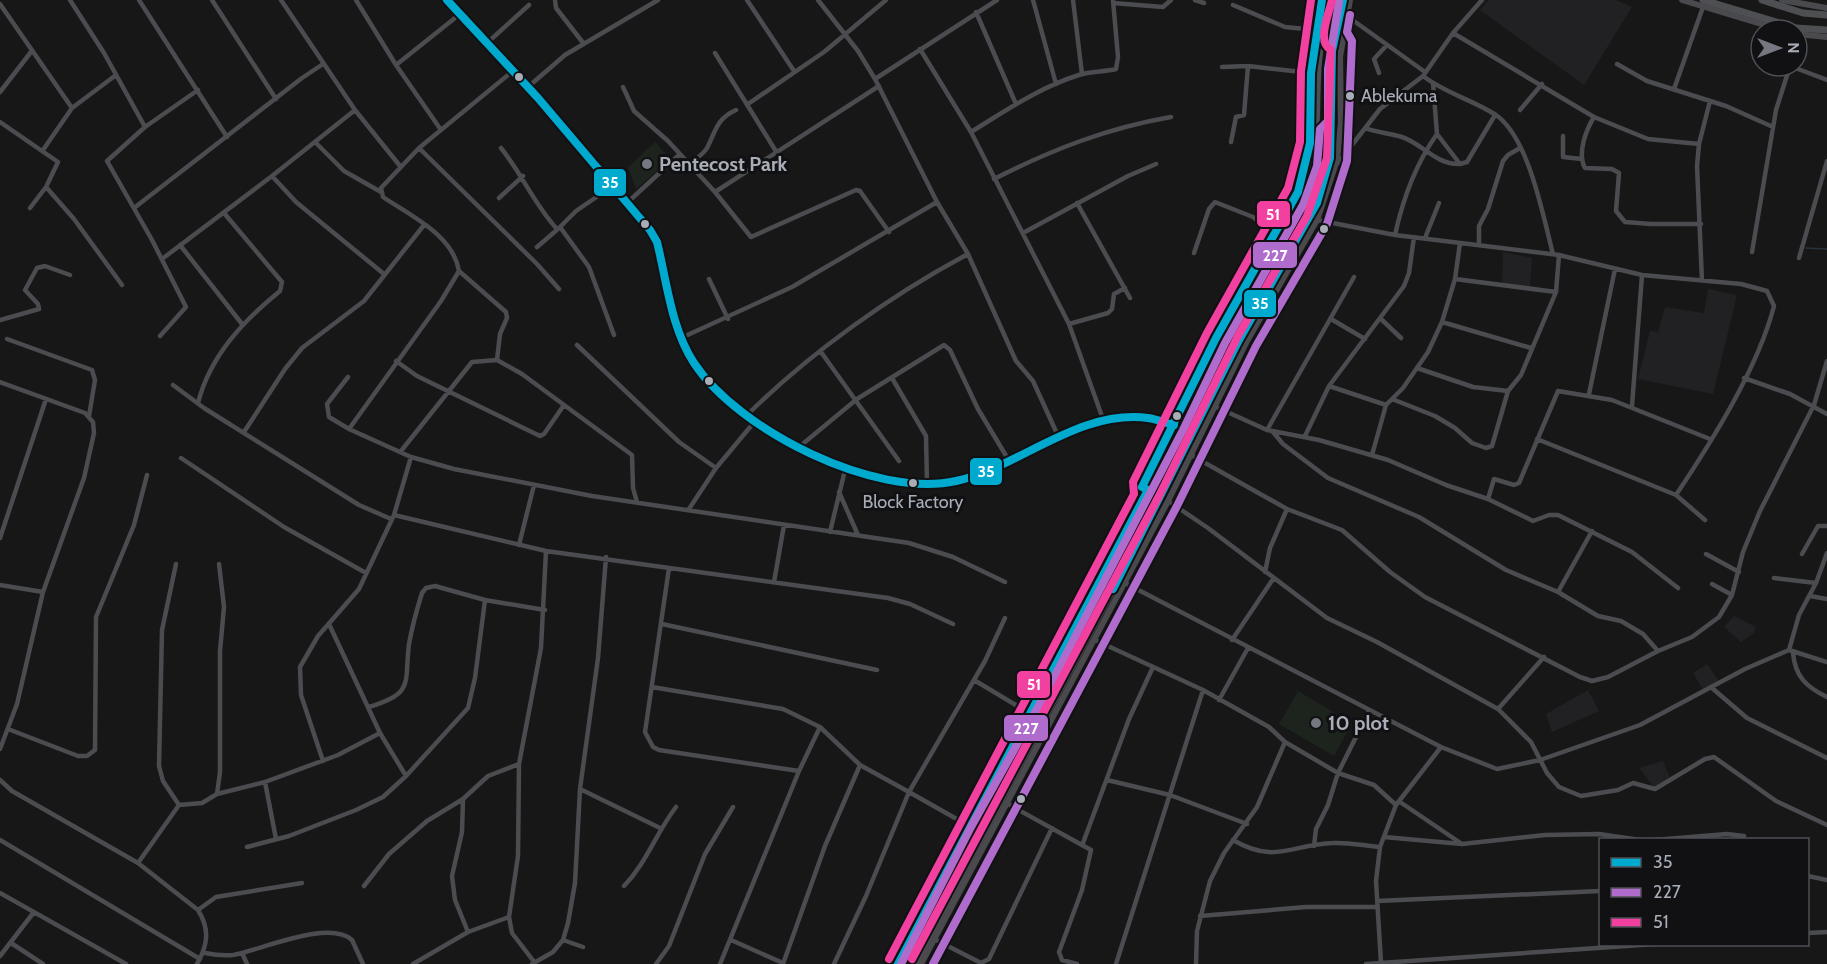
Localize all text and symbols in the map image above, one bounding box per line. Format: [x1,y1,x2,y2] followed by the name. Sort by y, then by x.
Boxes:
[1749,18,1809,78] north arrow
[1784,42,1803,54] text: N
[513,71,525,83] unlabelled marker
[1361,85,1438,107] place label: Ablekuma
[1344,90,1356,102] marker: Ablekuma
[659,152,788,176] place label: Pentecost Park
[640,157,654,171] marker: Pentecost Park
[593,168,627,197] line badge: 35
[601,173,619,192] text: 35
[1256,200,1291,228] line badge: 51
[1266,205,1280,224] text: 51
[639,218,651,230] unlabelled marker
[1318,223,1330,235] unlabelled marker
[1252,241,1298,269] line badge: 227
[1262,246,1288,265] text: 227
[1243,289,1277,318] line badge: 35
[1251,294,1269,313] text: 35
[703,375,715,387] unlabelled marker
[1171,410,1183,422] unlabelled marker
[969,457,1003,486] line badge: 35
[977,462,995,481] text: 35
[907,477,919,489] marker: Block Factory
[863,491,963,513] place label: Block Factory
[1016,670,1051,699] line badge: 51
[1027,675,1041,694] text: 51
[1328,711,1389,735] place label: 10 plot
[1003,714,1049,742] line badge: 227
[1309,716,1323,730] marker: 10 plot
[1013,719,1039,738] text: 227
[1015,793,1027,805] unlabelled marker
[1599,838,1809,946] legend
[1653,851,1672,873] text: 35
[1653,881,1681,903] text: 227
[1653,911,1669,933] text: 51

